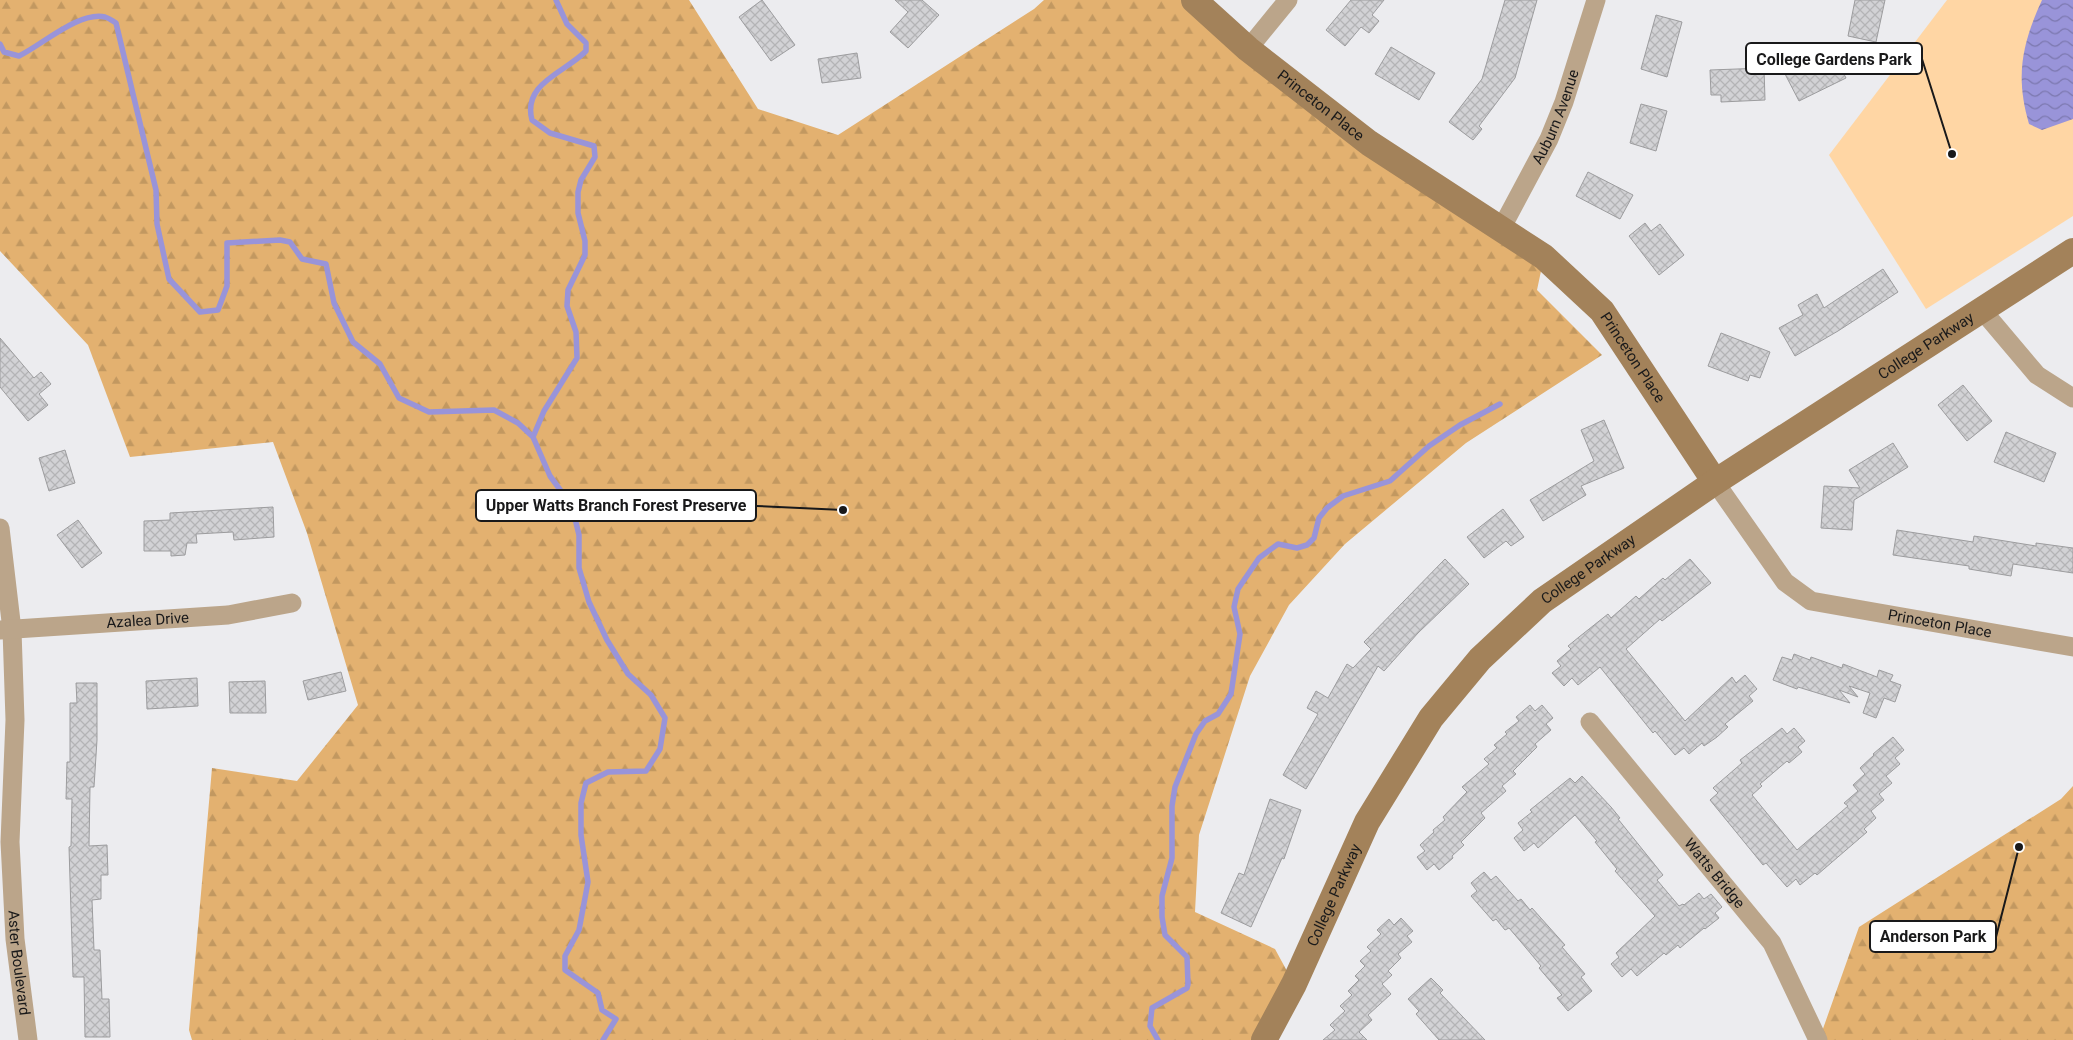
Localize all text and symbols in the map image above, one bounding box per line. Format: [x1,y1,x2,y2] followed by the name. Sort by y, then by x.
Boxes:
[1746,43,1922,74] callout: College Gardens Park
[1756,50,1912,69] text: College Gardens Park
[1274,66,1368,145] street label: Princeton Place
[1528,67,1583,167] street label: Auburn Avenue
[1875,308,1977,383] street label: College Parkway
[1596,309,1669,406] street label: Princeton Place
[476,490,756,521] callout: Upper Watts Branch Forest Preserve
[486,496,747,515] text: Upper Watts Branch Forest Preserve
[1538,531,1639,608] street label: College Parkway
[1887,606,1993,642] street label: Princeton Place
[106,609,190,632] street label: Azalea Drive
[1680,835,1749,912] street label: Watts Bridge
[1303,841,1365,949] street label: College Parkway
[5,910,34,1016] street label: Aster Boulevard
[1870,921,1996,952] callout: Anderson Park
[1880,927,1987,946] text: Anderson Park

